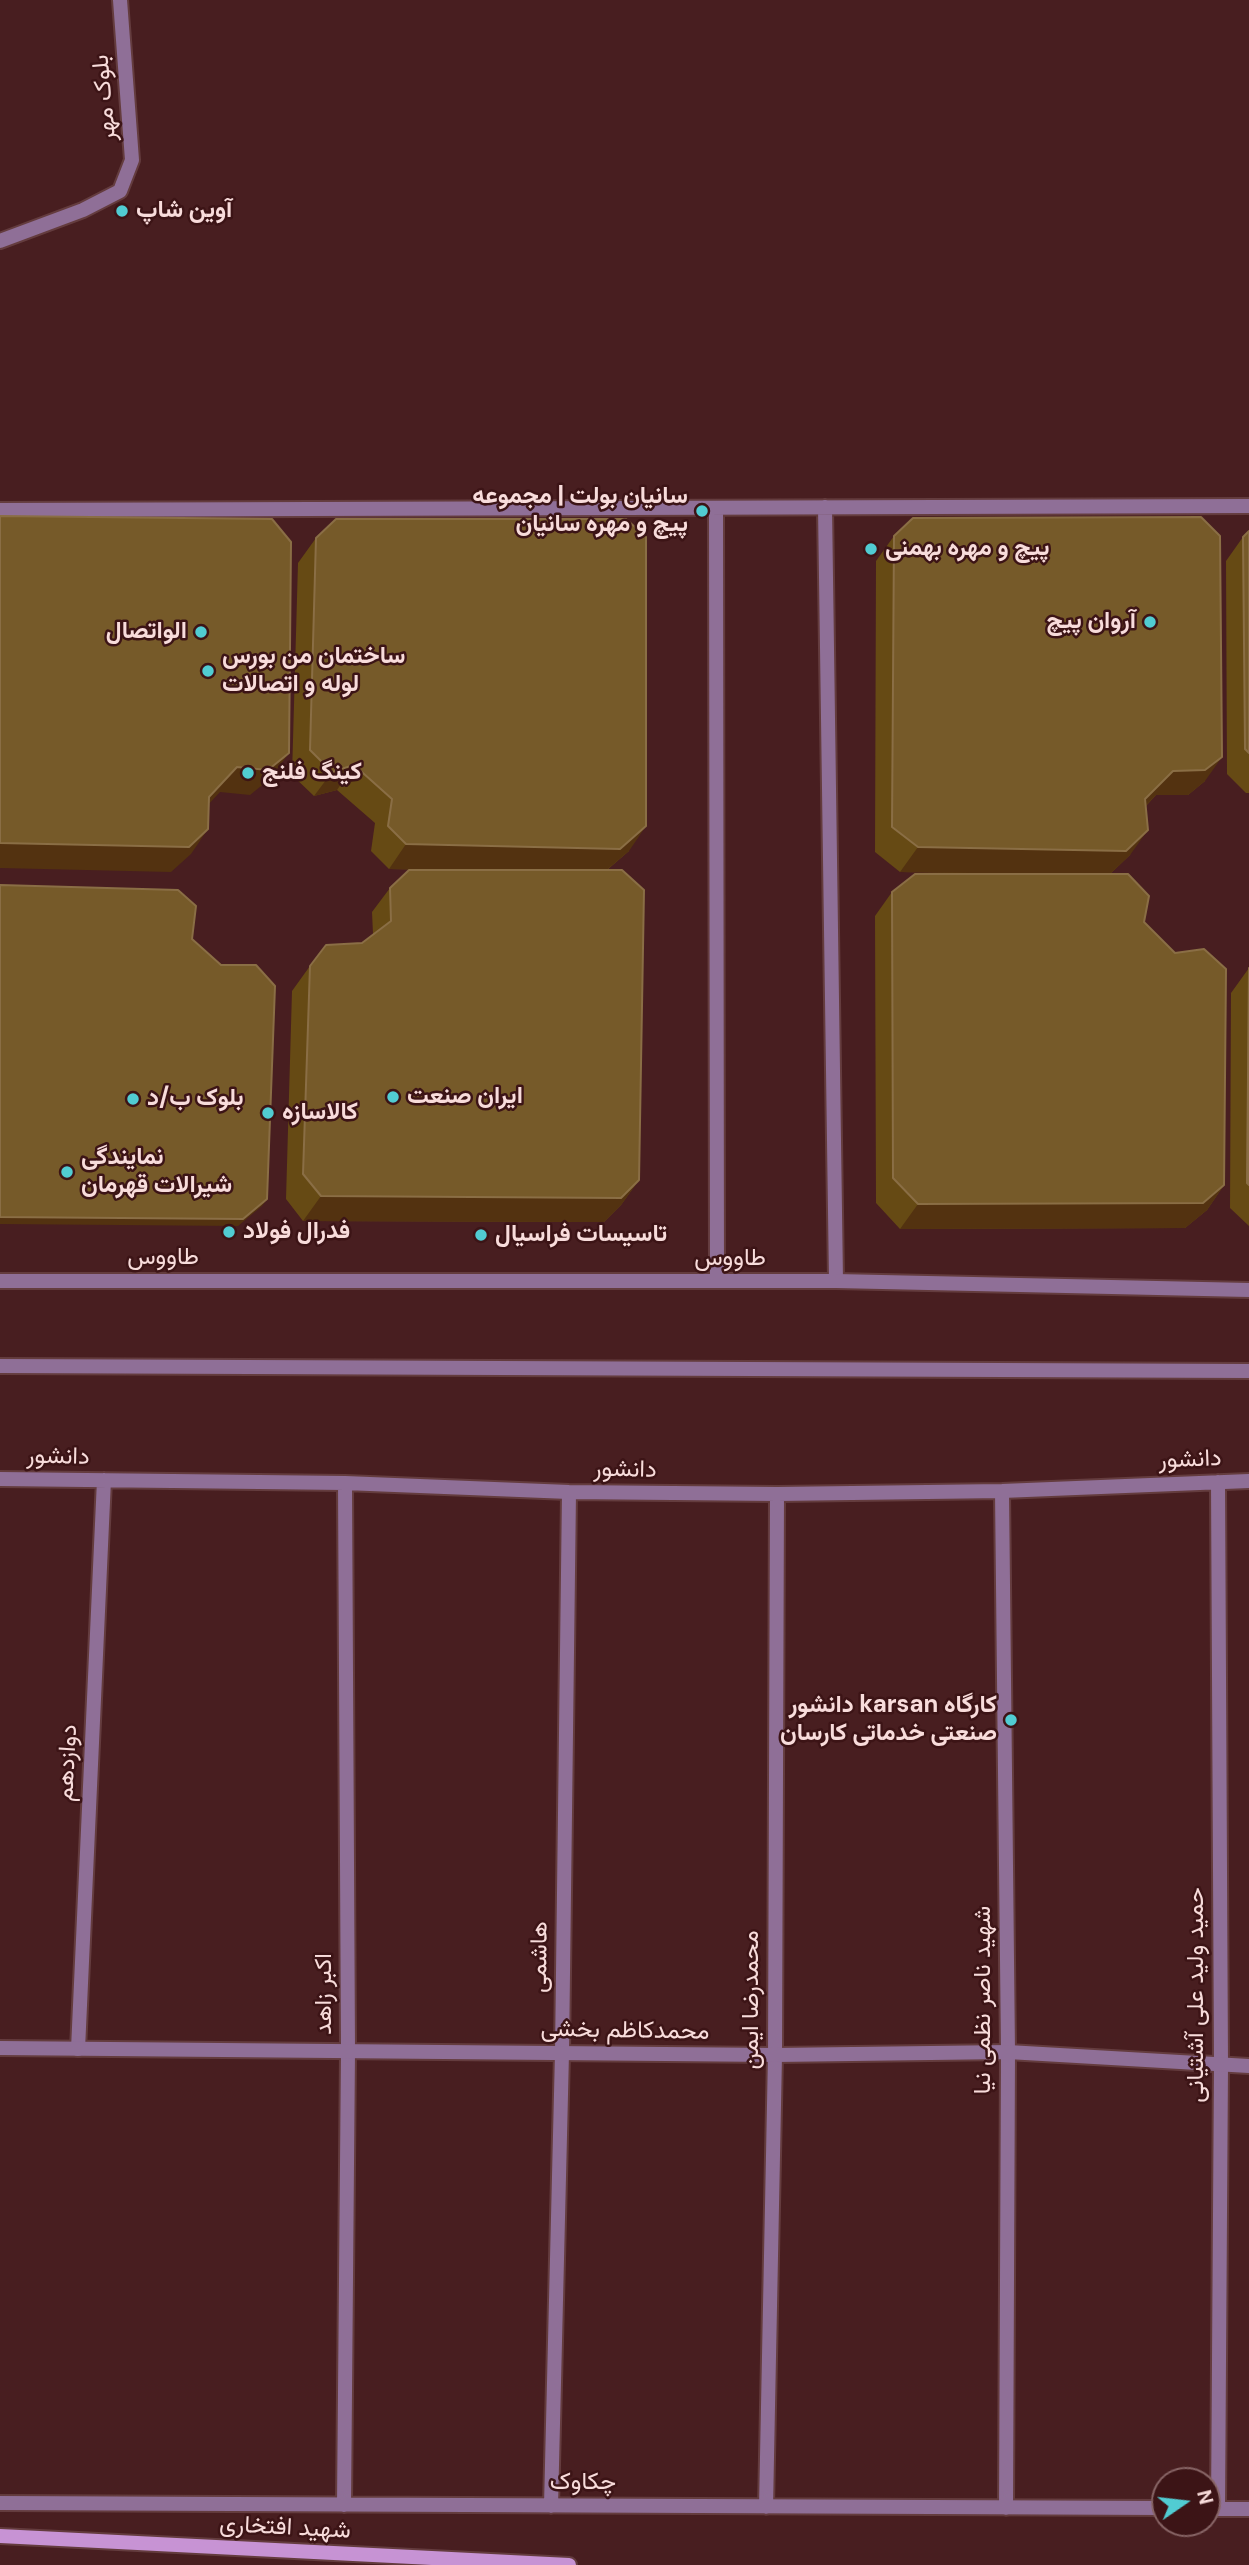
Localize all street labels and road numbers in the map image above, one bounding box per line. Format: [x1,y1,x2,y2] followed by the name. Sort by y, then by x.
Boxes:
[87,54,123,142] street label: بلوک مهر
[127,1244,199,1272] street label: طاووس
[694,1245,766,1273] street label: طاووس
[26,1442,90,1472] street label: دانشور
[1158,1445,1222,1475] street label: دانشور
[593,1455,657,1485] street label: دانشور
[52,1724,84,1802] street label: دوازدهم
[1183,1887,1211,2103] street label: حمید ولید علی آشتیانی
[970,1906,998,2094] street label: شهید ناصر نظمی نیا
[525,1921,555,1993] street label: هاشمی
[738,1931,766,2069] street label: محمدرضا ایمن
[311,1953,339,2035] street label: اکبر زاهد
[540,2015,710,2047] street label: محمدکاظم بخشی
[550,2469,616,2497] street label: چکاوک
[219,2510,351,2546] street label: شهید افتخاری

